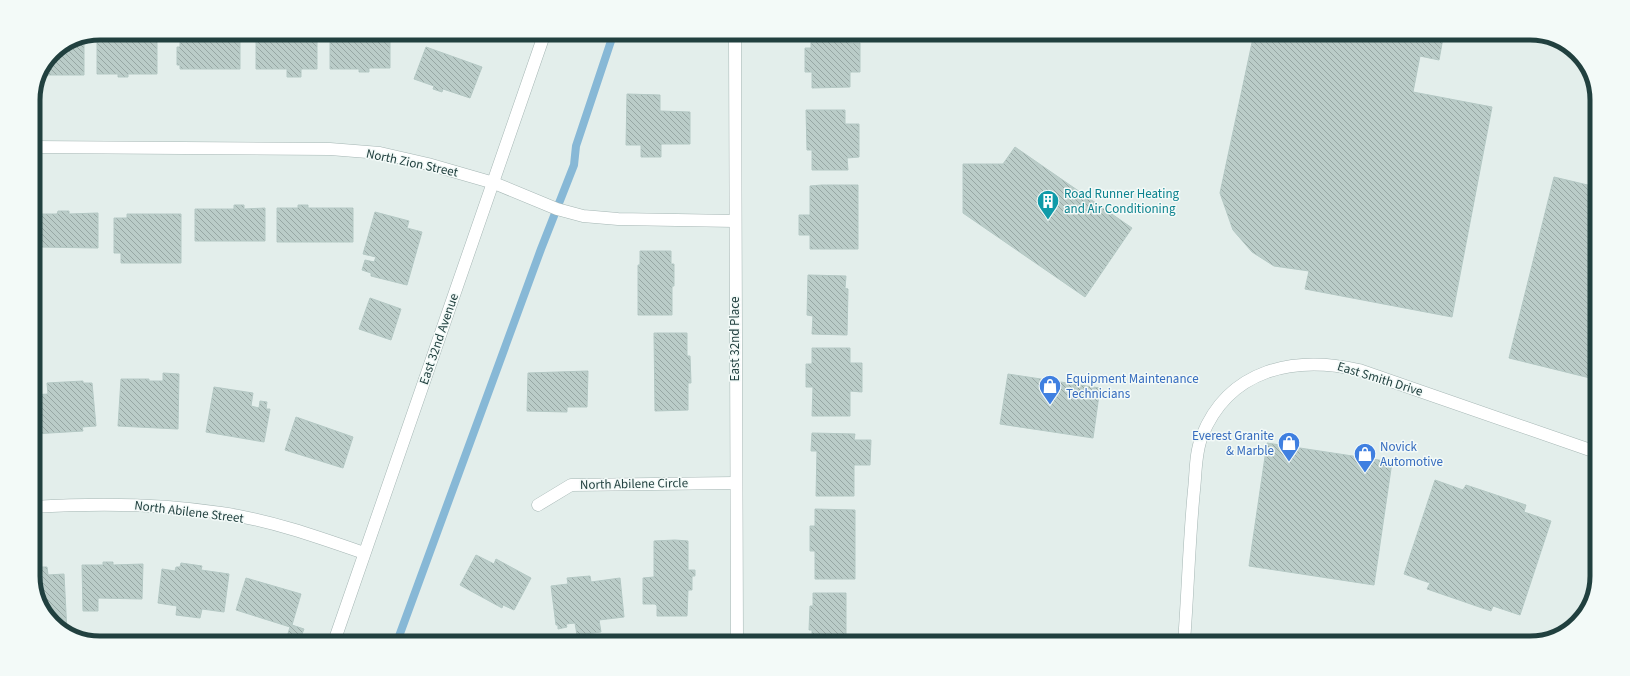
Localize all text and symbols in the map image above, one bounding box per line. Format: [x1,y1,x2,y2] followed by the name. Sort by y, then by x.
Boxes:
[364,144,460,182] street label: North Zion Street
[1064,185,1180,218] place label: Road Runner Heating and Air Conditioning
[1035,188,1061,221] building icon: Road Runner Heating and Air Conditioning
[415,291,463,387] street label: East 32nd Avenue
[726,297,744,381] street label: East 32nd Place
[1335,357,1425,401] street label: East Smith Drive
[1066,370,1199,403] place label: Equipment Maintenance Technicians
[1037,373,1063,406] shop icon: Equipment Maintenance Technicians
[1192,427,1274,460] place label: Everest Granite & Marble
[1276,430,1302,463] shop icon: Everest Granite & Marble
[1380,438,1443,471] place label: Novick Automotive
[1352,441,1378,474] shop icon: Novick Automotive
[580,474,688,494] street label: North Abilene Circle
[133,496,245,528] street label: North Abilene Street

